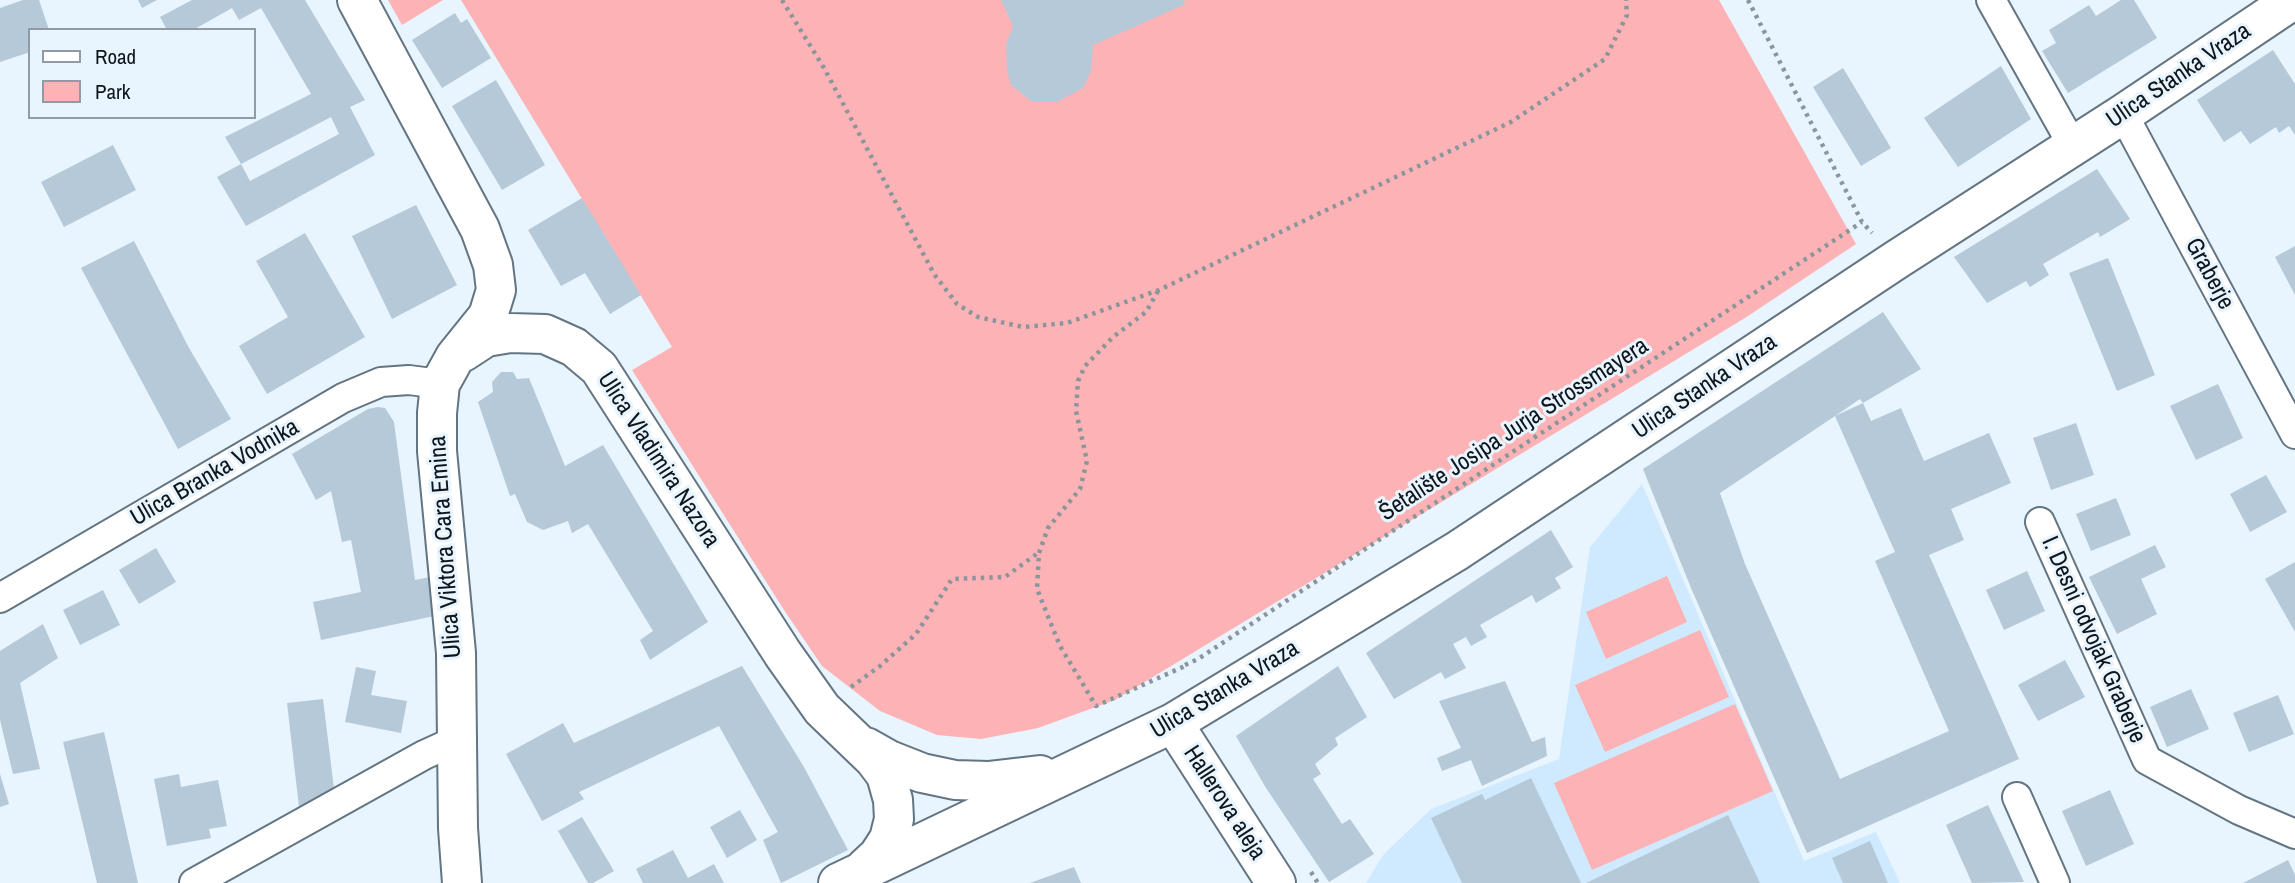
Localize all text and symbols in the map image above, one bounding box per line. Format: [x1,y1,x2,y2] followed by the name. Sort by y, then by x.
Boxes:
[2101,17,2257,135] street label: Ulica Stanka Vraza
[28,28,256,119] legend
[95,42,136,71] text: Road
[95,77,130,106] text: Park
[2178,233,2240,315] street label: Graberje
[1627,328,1783,446] street label: Ulica Stanka Vraza
[1374,332,1654,528] street label: Šetalište Josipa Jurja Strossmayera
[591,367,725,553] street label: Ulica Vladimira Nazora
[126,413,304,533] street label: Ulica Branka Vodnika
[424,435,468,659] street label: Ulica Viktora Cara Emina
[2034,532,2152,748] street label: I. Desni odvojak Graberje
[1146,634,1304,746] street label: Ulica Stanka Vraza
[1176,741,1272,865] street label: Hallerova aleja

